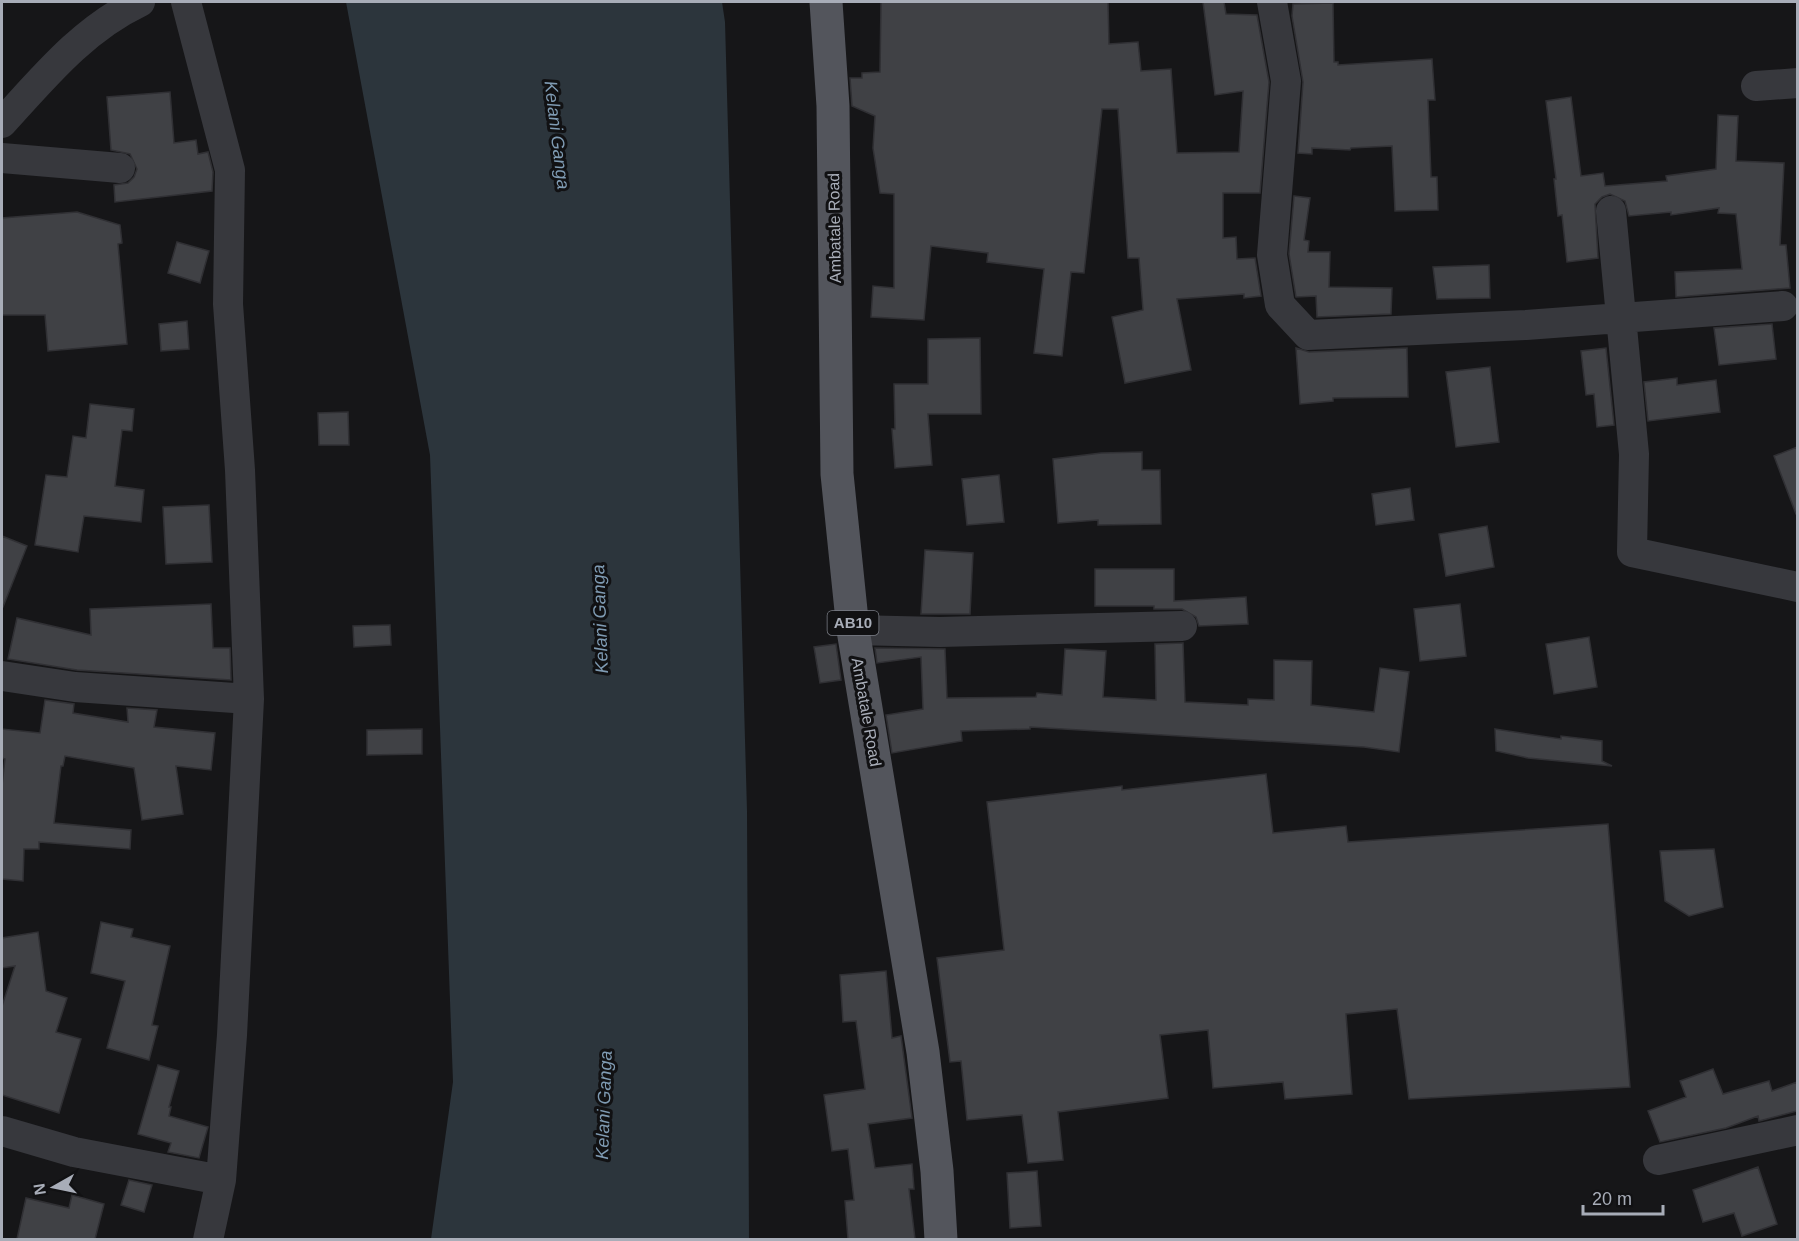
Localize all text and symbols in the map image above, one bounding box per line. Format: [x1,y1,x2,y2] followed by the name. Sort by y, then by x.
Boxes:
[540,80,574,190] water label: Kelani Ganga
[825,173,844,283] street label: Ambatale Road
[588,564,612,674] water label: Kelani Ganga
[828,611,878,635] road number: AB10
[849,656,884,768] street label: Ambatale Road
[592,1050,616,1160] water label: Kelani Ganga
[24,1157,84,1217] north arrow
[1583,1178,1662,1216] scale bar
[30,1182,49,1196] text: N
[1592,1189,1632,1209] text: 20 m

